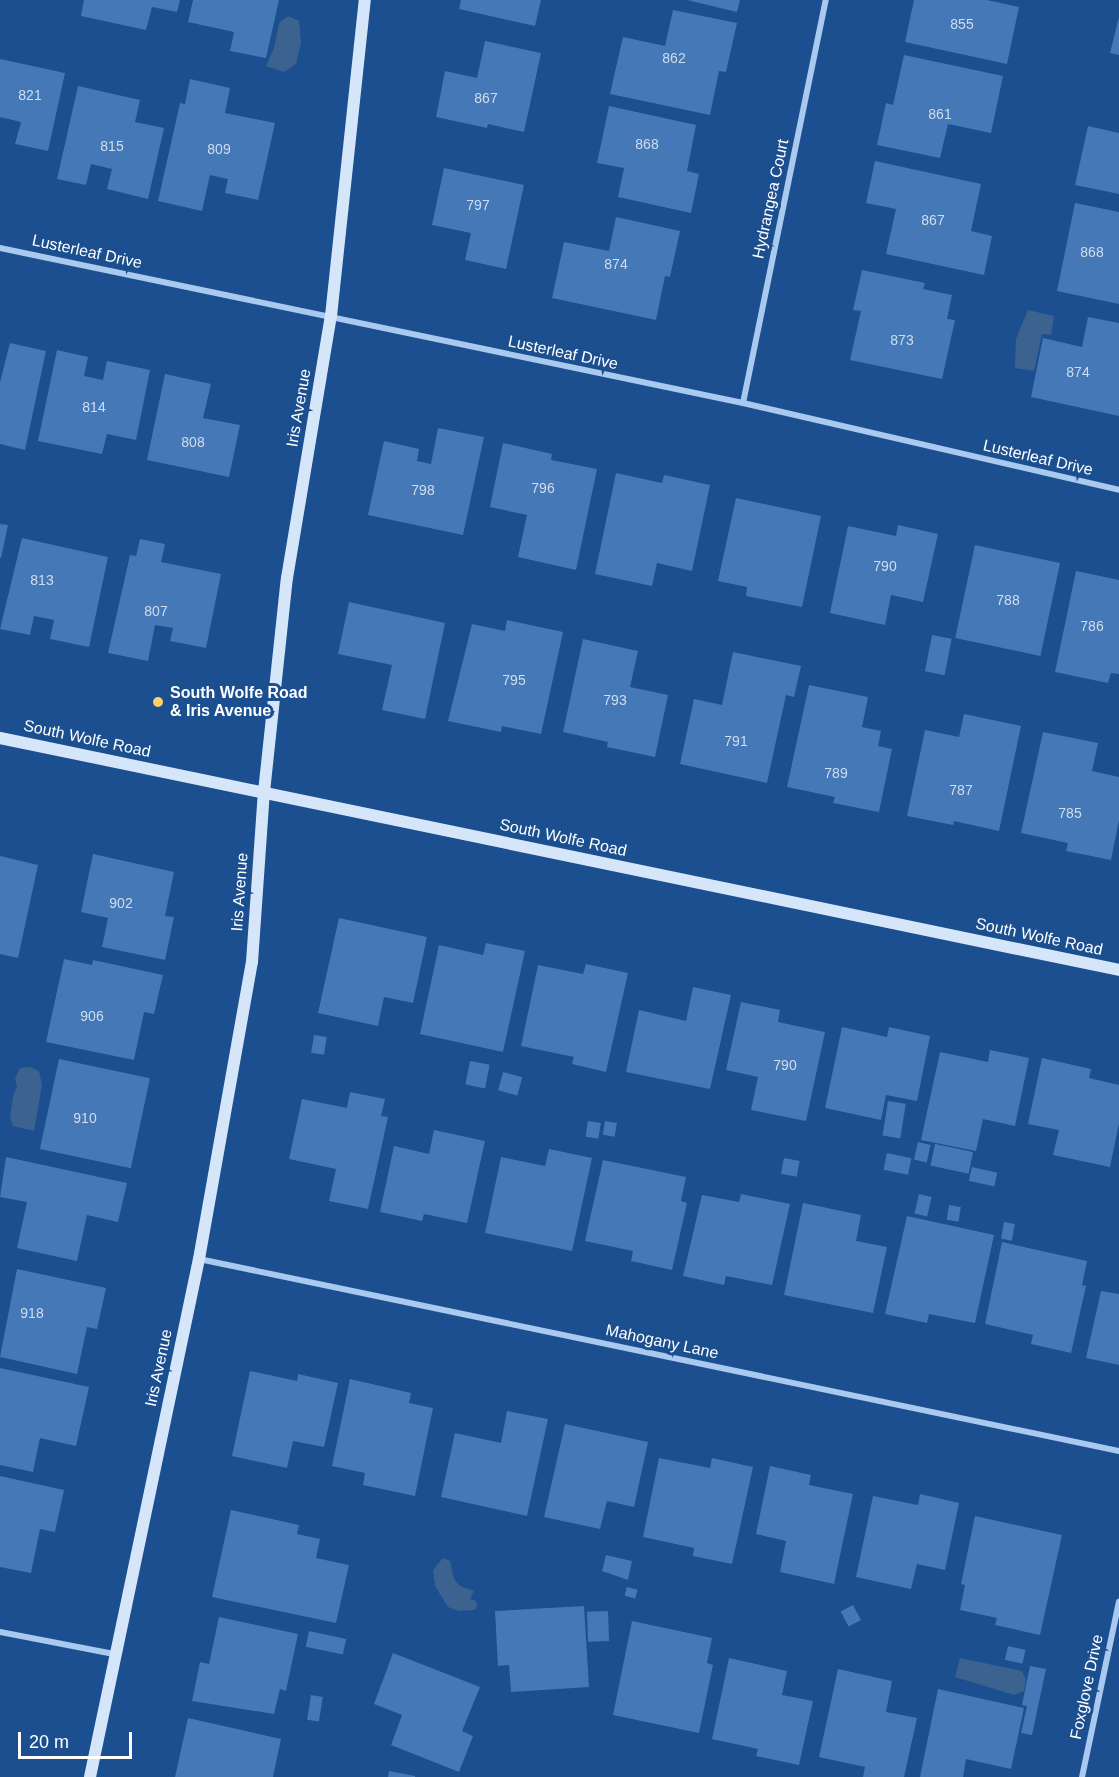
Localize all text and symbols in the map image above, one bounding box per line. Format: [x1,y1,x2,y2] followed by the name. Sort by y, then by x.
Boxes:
[950,16,974,32] house number: 855
[662,50,686,66] house number: 862
[18,87,42,103] house number: 821
[474,90,498,106] house number: 867
[928,106,952,122] house number: 861
[635,136,659,152] house number: 868
[749,137,793,261] street label: Hydrangea Court
[100,138,124,154] house number: 815
[207,141,231,157] house number: 809
[466,197,490,213] house number: 797
[921,212,945,228] house number: 867
[30,231,144,273] street label: Lusterleaf Drive
[1080,244,1104,260] house number: 868
[604,256,628,272] house number: 874
[506,332,620,374] street label: Lusterleaf Drive
[890,332,914,348] house number: 873
[1066,364,1090,380] house number: 874
[283,367,315,449] street label: Iris Avenue
[82,399,106,415] house number: 814
[181,434,205,450] house number: 808
[981,436,1095,480] street label: Lusterleaf Drive
[531,480,555,496] house number: 796
[411,482,435,498] house number: 798
[873,558,897,574] house number: 790
[30,572,54,588] house number: 813
[996,592,1020,608] house number: 788
[144,603,168,619] house number: 807
[1080,618,1104,634] house number: 786
[502,672,526,688] house number: 795
[170,683,307,721] place label: South Wolfe Road & Iris Avenue
[603,692,627,708] house number: 793
[151,695,165,709] marker: South Wolfe Road & Iris Avenue
[22,716,152,762] street label: South Wolfe Road
[724,733,748,749] house number: 791
[824,765,848,781] house number: 789
[949,782,973,798] house number: 787
[1058,805,1082,821] house number: 785
[498,815,628,861] street label: South Wolfe Road
[228,852,252,932] street label: Iris Avenue
[109,895,133,911] house number: 902
[974,914,1104,960] street label: South Wolfe Road
[80,1008,104,1024] house number: 906
[773,1057,797,1073] house number: 790
[73,1110,97,1126] house number: 910
[20,1305,44,1321] house number: 918
[604,1321,720,1363] street label: Mahogany Lane
[141,1327,177,1409] street label: Iris Avenue
[1067,1633,1107,1741] street label: Foxglove Drive
[21,1720,135,1758] scale bar
[29,1732,69,1752] text: 20 m

